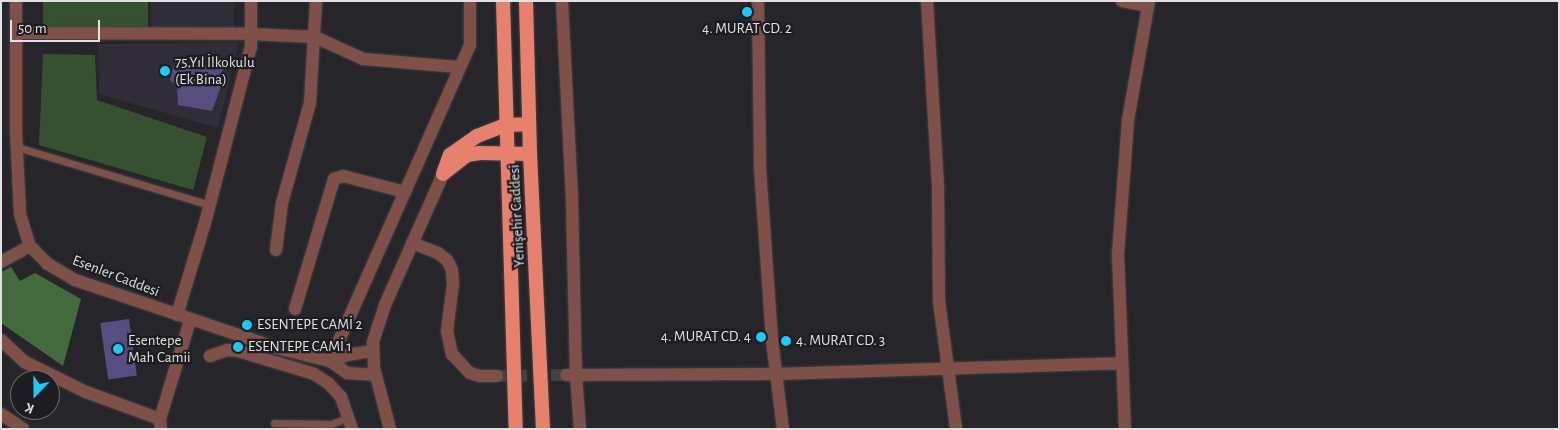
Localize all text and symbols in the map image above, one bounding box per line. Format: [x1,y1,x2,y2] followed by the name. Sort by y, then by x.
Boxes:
[741,6,753,18] marker: 4. MURAT CD. 2
[12,10,102,42] scale bar
[702,20,792,38] place label: 4. MURAT CD. 2
[18,21,47,36] text: 50 m
[175,53,255,88] place label: 75.Yıl İlkokulu (Ek Bina)
[159,65,171,77] marker: 75.Yıl İlkokulu (Ek Bina)
[505,164,529,268] street label: Yenişehir Caddesi
[70,251,162,301] street label: Esenler Caddesi
[257,316,362,334] place label: ESENTEPE CAMİ 2
[241,319,253,331] marker: ESENTEPE CAMİ 2
[661,328,751,346] place label: 4. MURAT CD. 4
[128,331,191,366] place label: Esentepe Mah Camii
[755,331,767,343] marker: 4. MURAT CD. 4
[796,332,885,350] place label: 4. MURAT CD. 3
[780,335,792,347] marker: 4. MURAT CD. 3
[248,338,352,356] place label: ESENTEPE CAMİ 1
[232,341,244,353] marker: ESENTEPE CAMİ 1
[112,343,124,355] marker: Esentepe Mah Camii
[10,370,60,420] north arrow
[23,400,36,416] text: K

